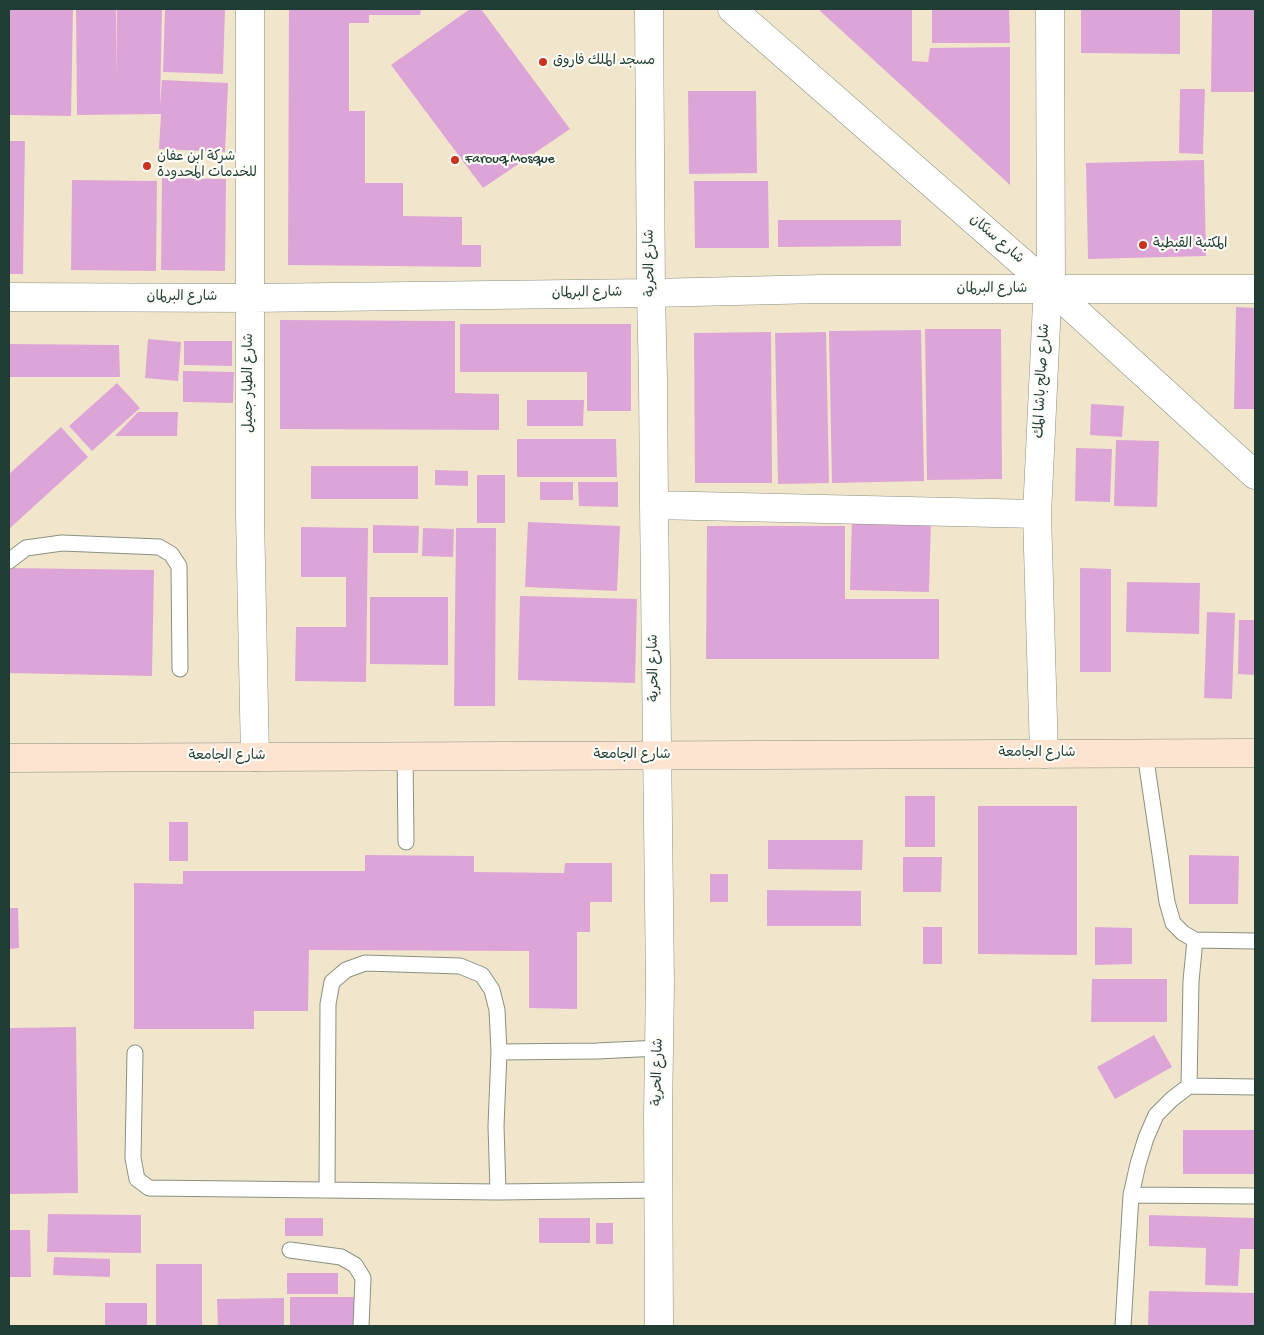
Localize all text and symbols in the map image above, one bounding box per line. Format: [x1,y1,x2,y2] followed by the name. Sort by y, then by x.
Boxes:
[553,54,655,70] place label: مسجد الملك فاروق
[537,56,549,68] marker: مسجد الملك فاروق
[157,150,257,182] place label: شركة ابن عفان للخدمات المحدودة
[465,152,555,168] place label: Farouq Mosque
[449,154,461,166] marker: Farouq Mosque
[141,160,153,172] marker: شركة ابن عفان للخدمات المحدودة
[965,212,1027,268] street label: شارع سنكان
[642,229,660,297] street label: شارع الحرية
[1153,237,1228,253] place label: المكتبة القبطية
[1137,239,1149,251] marker: المكتبة القبطية
[957,282,1027,298] street label: شارع البرلمان
[551,285,623,303] street label: شارع البرلمان
[147,290,217,306] street label: شارع البرلمان
[1032,323,1054,439] street label: شارع صالح باشا المك
[242,333,258,433] street label: شارع الطيار جميل
[646,634,664,702] street label: شارع الحرية
[999,746,1075,762] street label: شارع الجامعة
[594,748,670,764] street label: شارع الجامعة
[189,749,265,765] street label: شارع الجامعة
[650,1038,668,1106] street label: شارع الحرية

